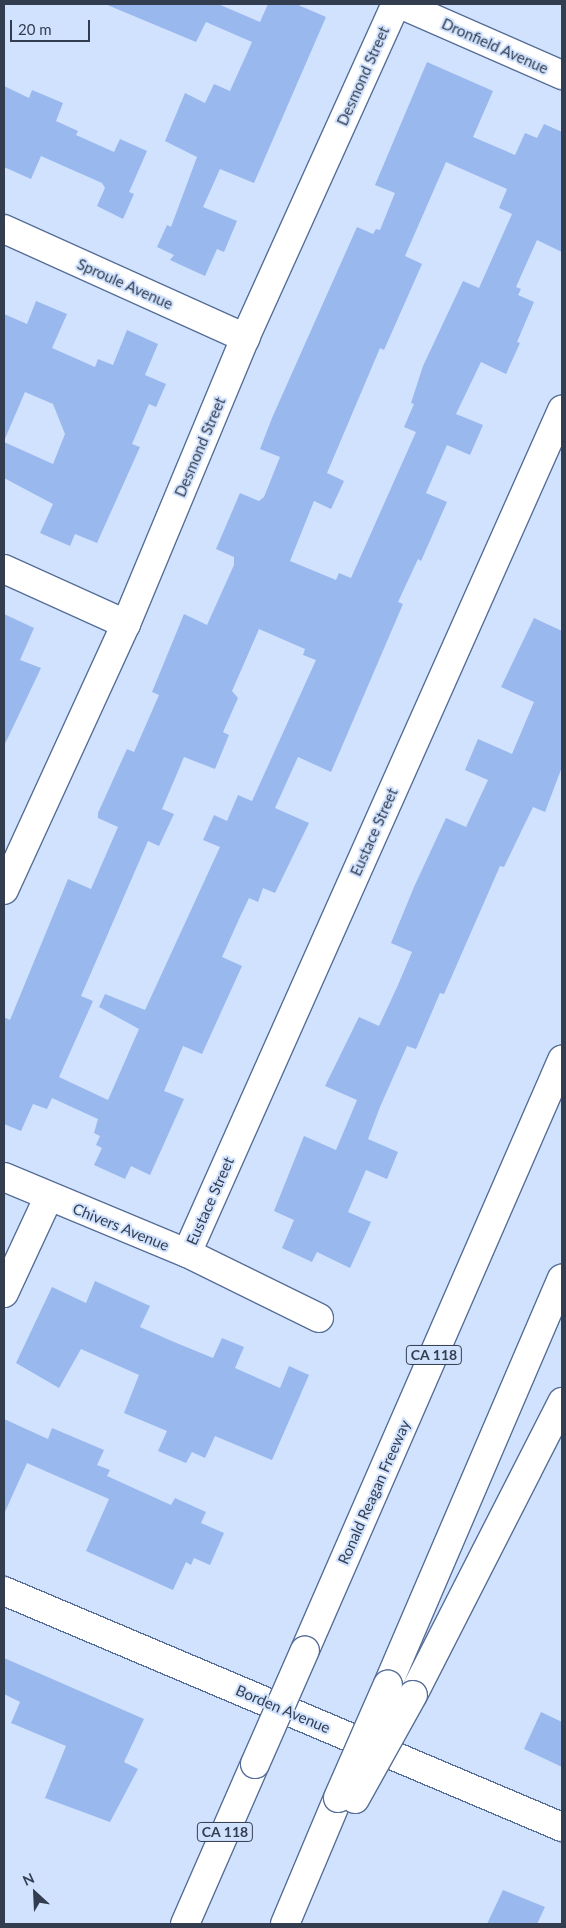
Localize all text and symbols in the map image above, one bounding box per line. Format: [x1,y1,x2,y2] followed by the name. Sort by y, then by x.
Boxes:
[12,10,92,42] scale bar
[439,14,551,78] street label: Dronfield Avenue
[18,20,52,38] text: 20 m
[333,24,393,128] street label: Desmond Street
[74,255,176,313] street label: Sproule Avenue
[171,394,229,500] street label: Desmond Street
[347,785,401,879] street label: Eustace Street
[183,1154,237,1248] street label: Eustace Street
[70,1199,172,1255] street label: Chivers Avenue
[405,1344,463,1366] road number: CA 118
[334,1417,414,1567] street label: Ronald Reagan Freeway
[233,1681,333,1737] street label: Borden Avenue
[196,1820,254,1844] road number: CA 118
[10,1868,60,1918] north arrow
[20,1869,37,1889] text: N

